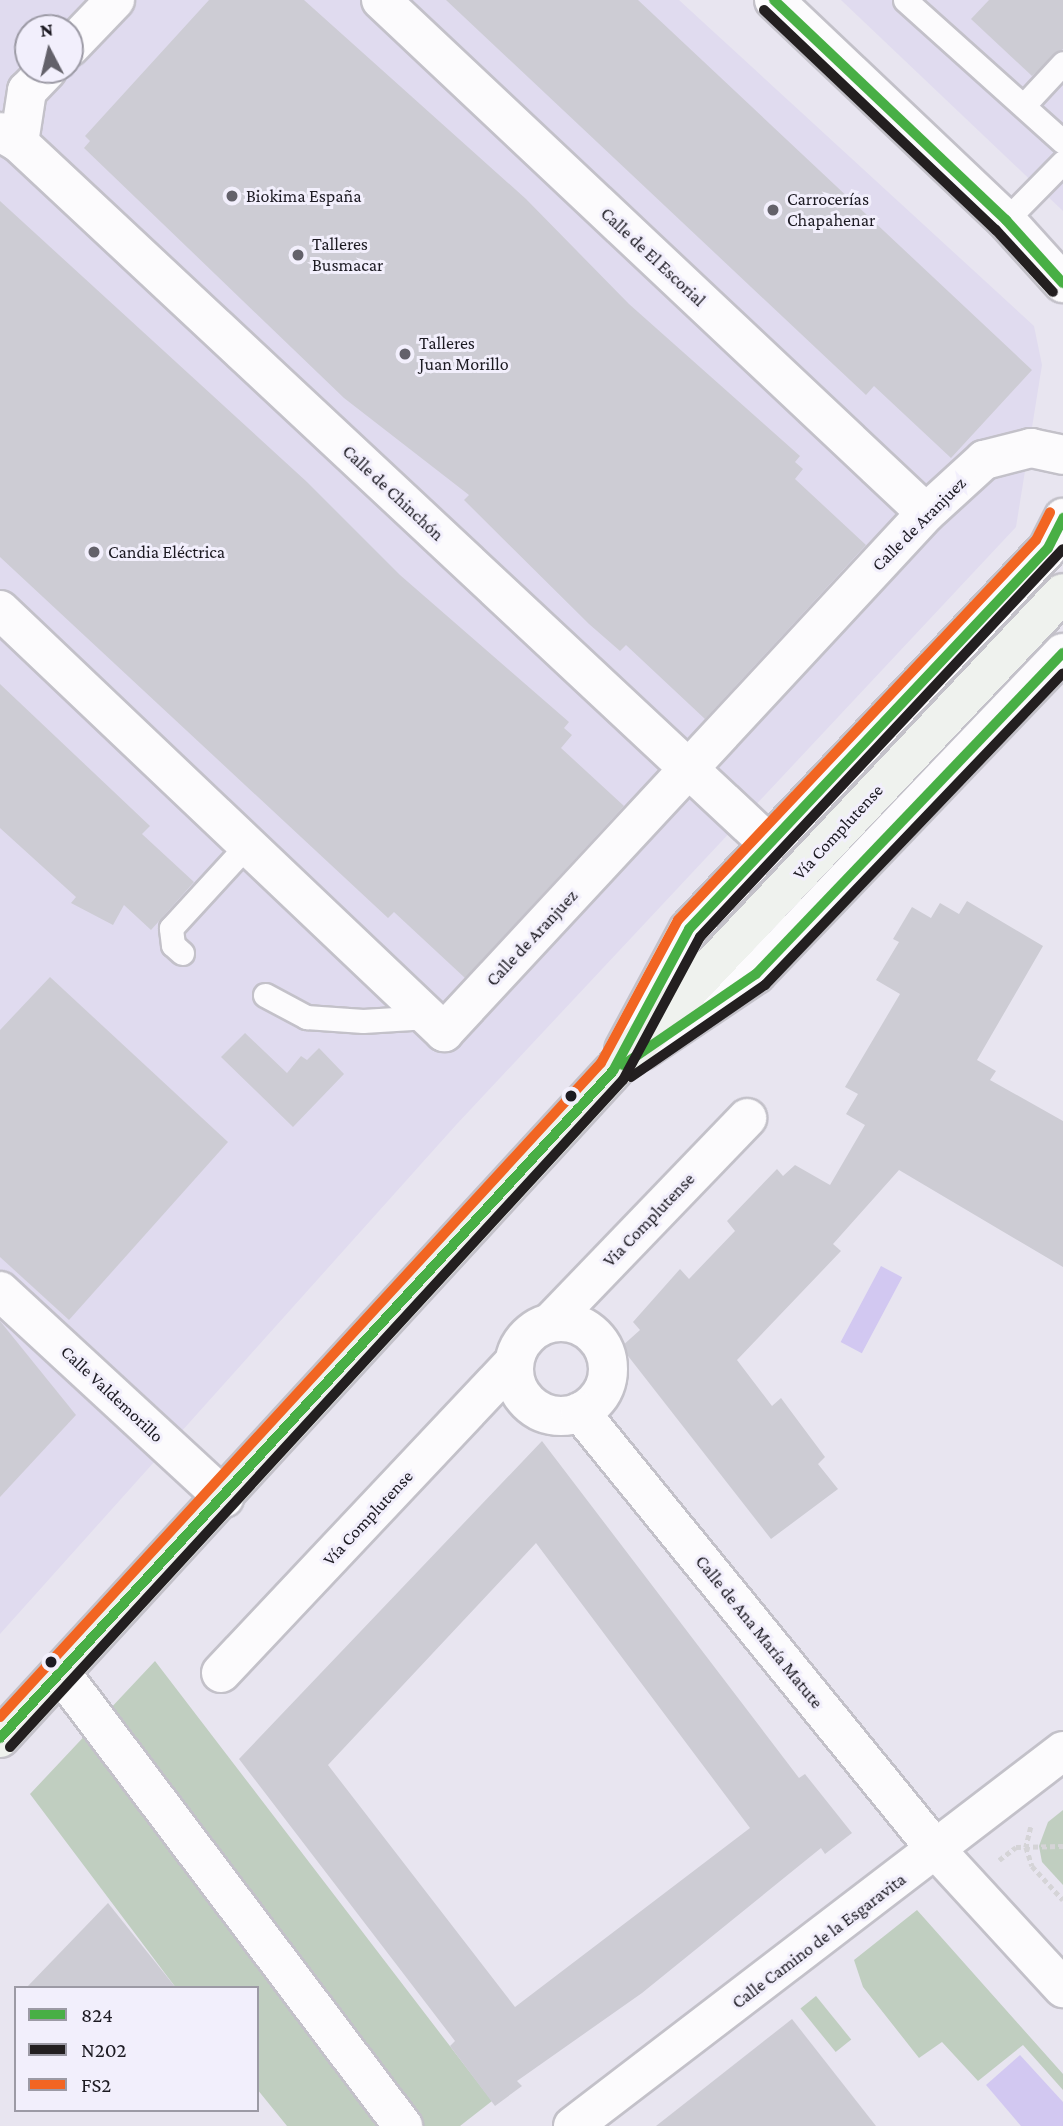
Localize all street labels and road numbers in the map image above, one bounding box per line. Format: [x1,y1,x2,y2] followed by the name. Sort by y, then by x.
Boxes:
[596,203,710,311] street label: Calle de El Escorial
[338,441,448,545] street label: Calle de Chinchón
[867,472,971,576] street label: Calle de Aranjuez
[788,780,888,884] street label: Vía Complutense
[482,885,582,991] street label: Calle de Aranjuez
[599,1168,699,1272] street label: Via Complutense
[56,1341,168,1447] street label: Calle Valdemorillo
[318,1466,418,1570] street label: Vía Complutense
[691,1551,827,1713] street label: Calle de Ana María Matute
[728,1869,910,2013] street label: Calle Camino de la Esgaravita

